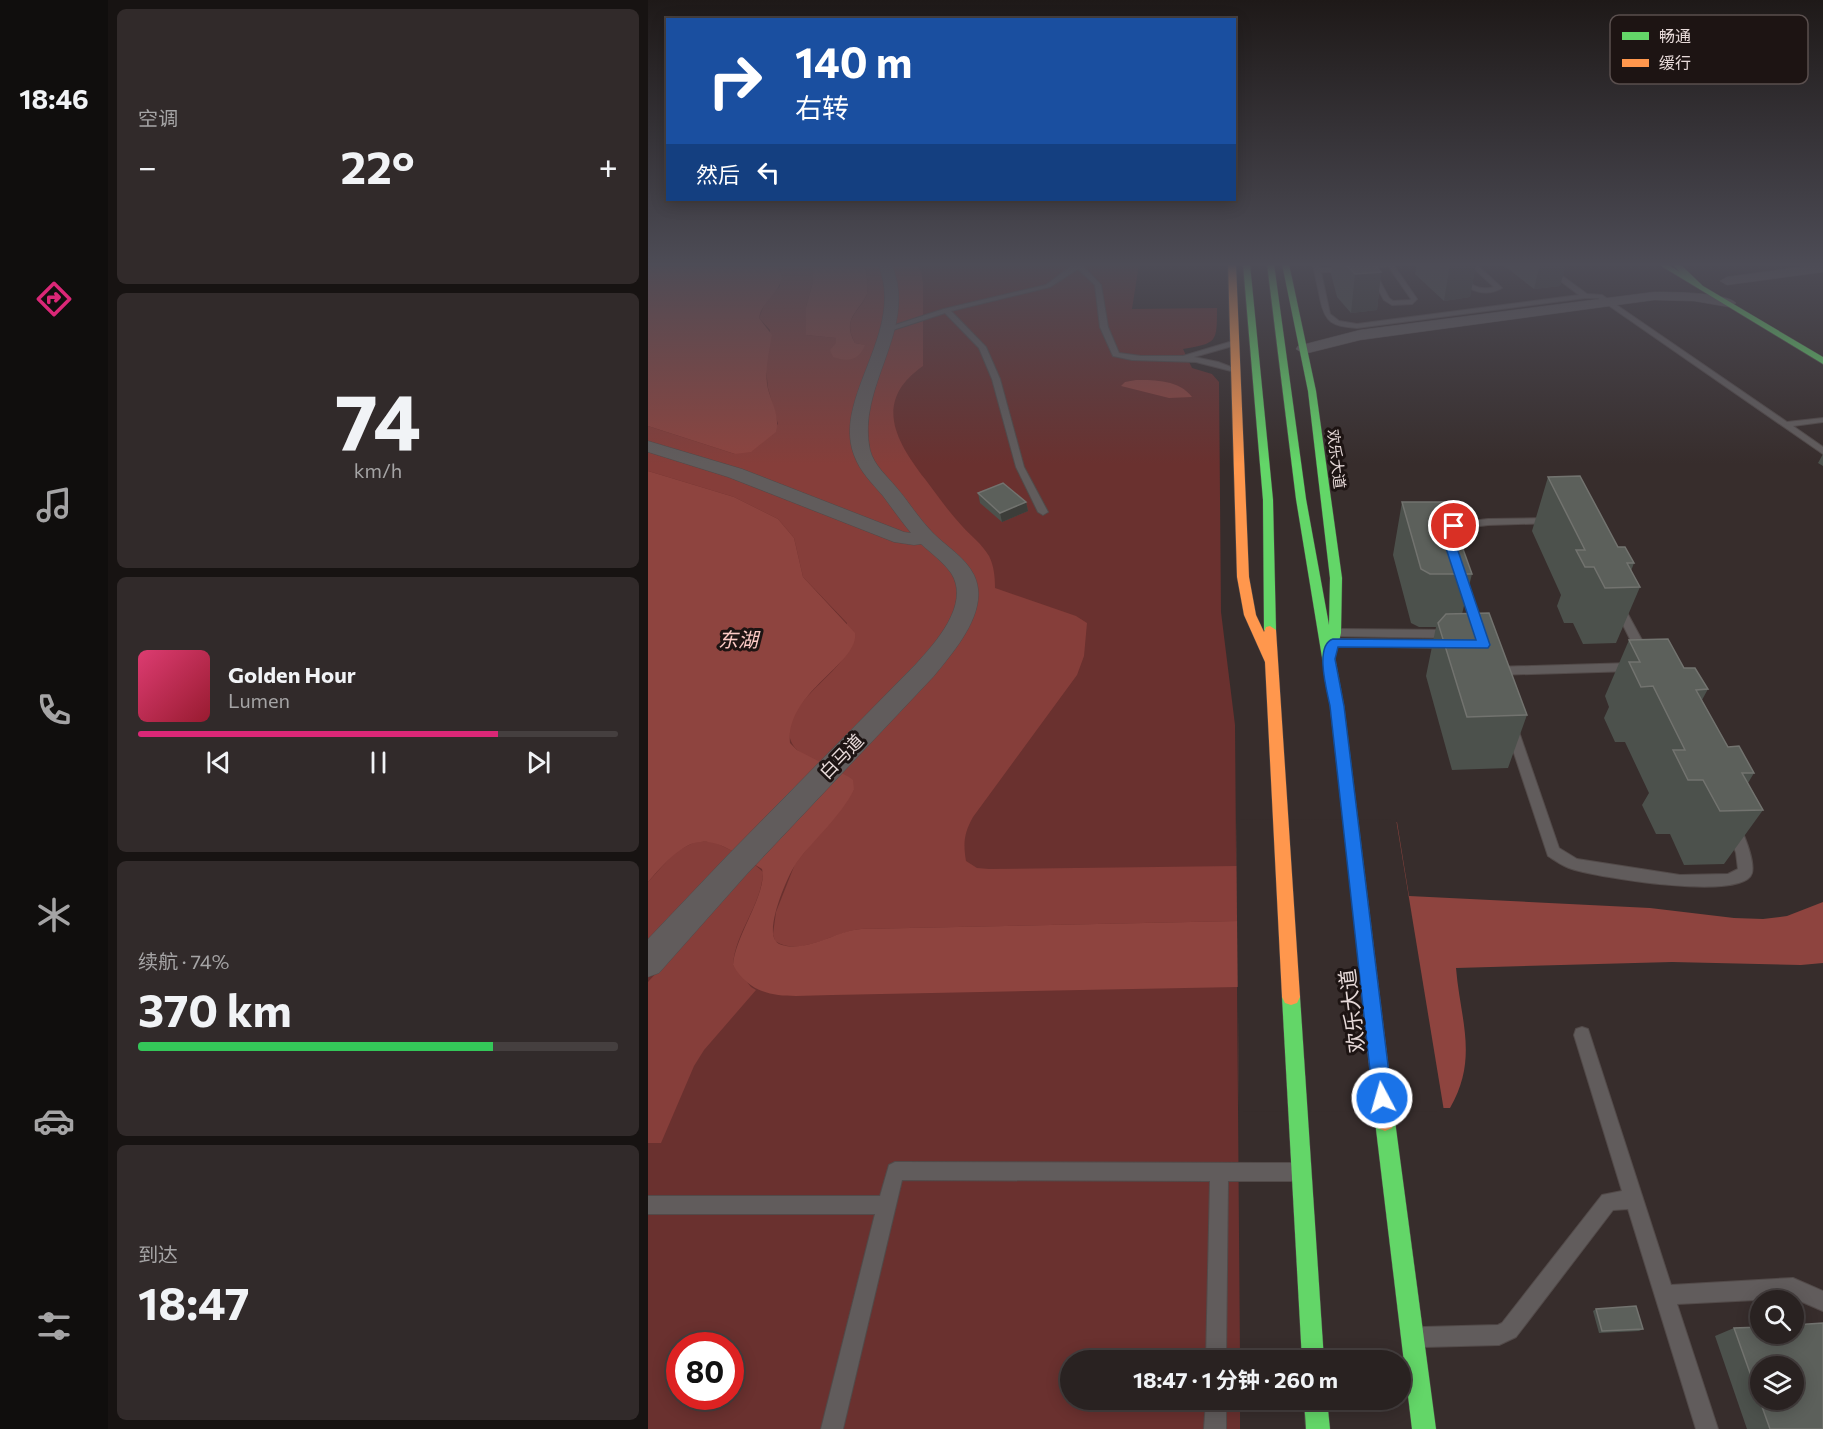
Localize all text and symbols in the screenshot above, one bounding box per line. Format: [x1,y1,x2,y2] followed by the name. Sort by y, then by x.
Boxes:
[1610,15,1808,84] legend
[1659,26,1691,45] text: 畅通
[795,35,912,87] text: 140 m
[696,42,774,120] icon: right
[1659,53,1691,72] text: 缓行
[19,82,89,115] text: 18:46
[795,91,849,124] text: 右转
[138,106,178,130] text: 空调
[341,138,415,193] text: 22°
[138,145,157,186] text: −
[599,145,618,186] text: +
[752,156,785,189] icon: left
[696,161,740,188] text: 然后
[33,278,75,320] icon: directions
[335,371,421,466] text: 74
[1324,428,1350,490] street label: 欢乐大道
[354,458,402,482] text: km/h
[33,484,75,526] icon: music
[1428,500,1479,551] pin
[1437,509,1470,542] icon: arrive
[718,627,761,651] water label: 东湖
[228,661,356,688] text: Golden Hour
[228,688,290,712] text: Lumen
[33,689,75,731] icon: phone
[814,729,868,783] street label: 白马道
[202,746,235,779] icon: previous
[362,746,395,779] icon: pause
[522,746,555,779] icon: next
[33,894,75,936] icon: climate
[138,949,229,973] text: 续航 · 74%
[1333,968,1369,1054] street label: 欢乐大道
[138,981,292,1036] text: 370 km
[1350,1066,1414,1130] position arrow
[33,1100,75,1142] icon: car
[138,1242,178,1266] text: 到达
[138,1274,250,1329] text: 18:47
[1750,1290,1804,1410] map controls
[1750,1290,1804,1344] button: search
[33,1305,75,1347] icon: filters
[666,1332,744,1410] speed limit sign: 80
[1750,1356,1804,1410] button: layers
[1133,1366,1338,1393] text: 18:47 · 1 分钟 · 260 m

